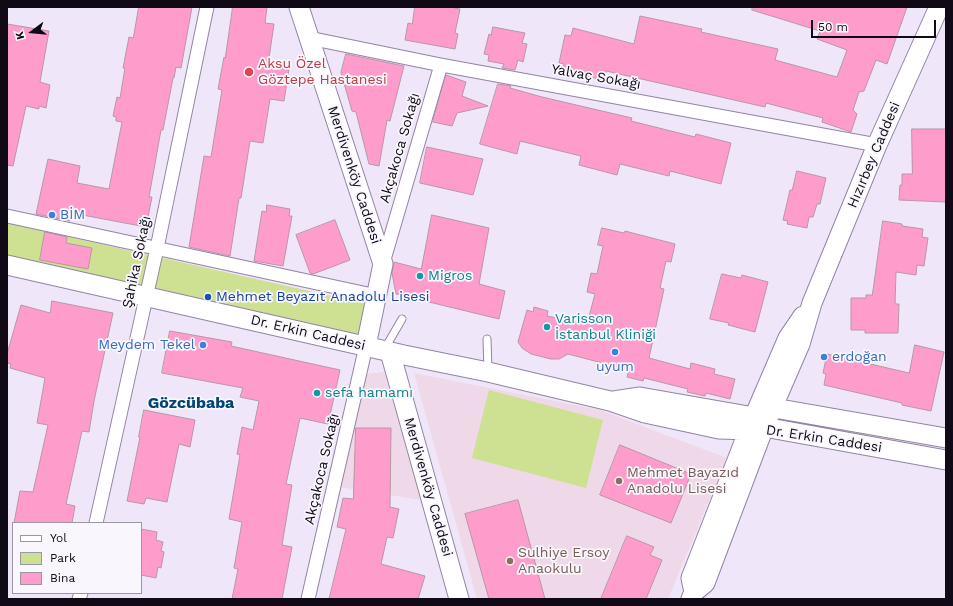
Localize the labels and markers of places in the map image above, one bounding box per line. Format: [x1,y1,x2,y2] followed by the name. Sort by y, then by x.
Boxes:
[258,56,387,88] place label: Aksu Özel Göztepe Hastanesi
[243,66,255,78] marker: Aksu Özel Göztepe Hastanesi
[60,207,85,223] place label: BİM
[47,210,57,220] marker: BİM
[428,268,472,284] place label: Migros
[415,271,425,281] marker: Migros
[216,289,429,305] place label: Mehmet Beyazıt Anadolu Lisesi
[203,292,213,302] marker: Mehmet Beyazıt Anadolu Lisesi
[555,311,656,344] place label: Varisson İstanbul Kliniği
[542,322,552,332] marker: Varisson İstanbul Kliniği
[98,337,195,353] place label: Meydem Tekel
[198,340,208,350] marker: Meydem Tekel
[610,347,620,357] marker: uyum
[832,349,887,365] place label: erdoğan
[819,352,829,362] marker: erdoğan
[596,359,634,375] place label: uyum
[325,385,413,401] place label: sefa hamamı
[312,388,322,398] marker: sefa hamamı
[627,465,739,498] place label: Mehmet Bayazıd Anadolu Lisesi
[614,476,624,486] marker: Mehmet Bayazıd Anadolu Lisesi
[518,545,609,578] place label: Sulhiye Ersoy Anaokulu
[505,556,515,566] marker: Sulhiye Ersoy Anaokulu

